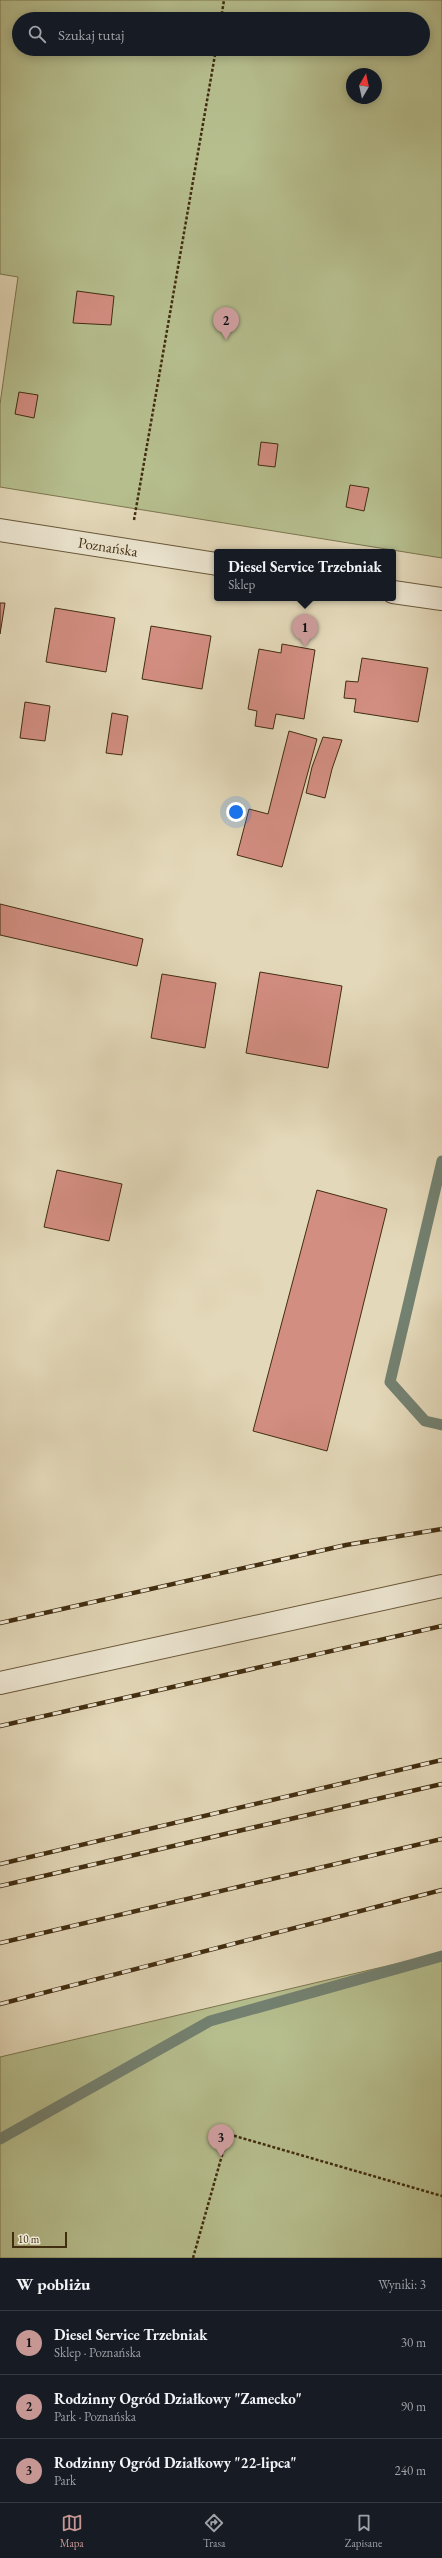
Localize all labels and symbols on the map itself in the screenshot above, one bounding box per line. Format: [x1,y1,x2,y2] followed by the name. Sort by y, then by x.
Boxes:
[346,68,382,104] north arrow
[213,307,239,340] pin: 2
[77,532,139,561] street label: Poznańska
[292,614,318,647] pin: 1
[226,802,246,822] your location
[208,2124,234,2157] pin: 3
[12,2230,67,2249] scale bar

